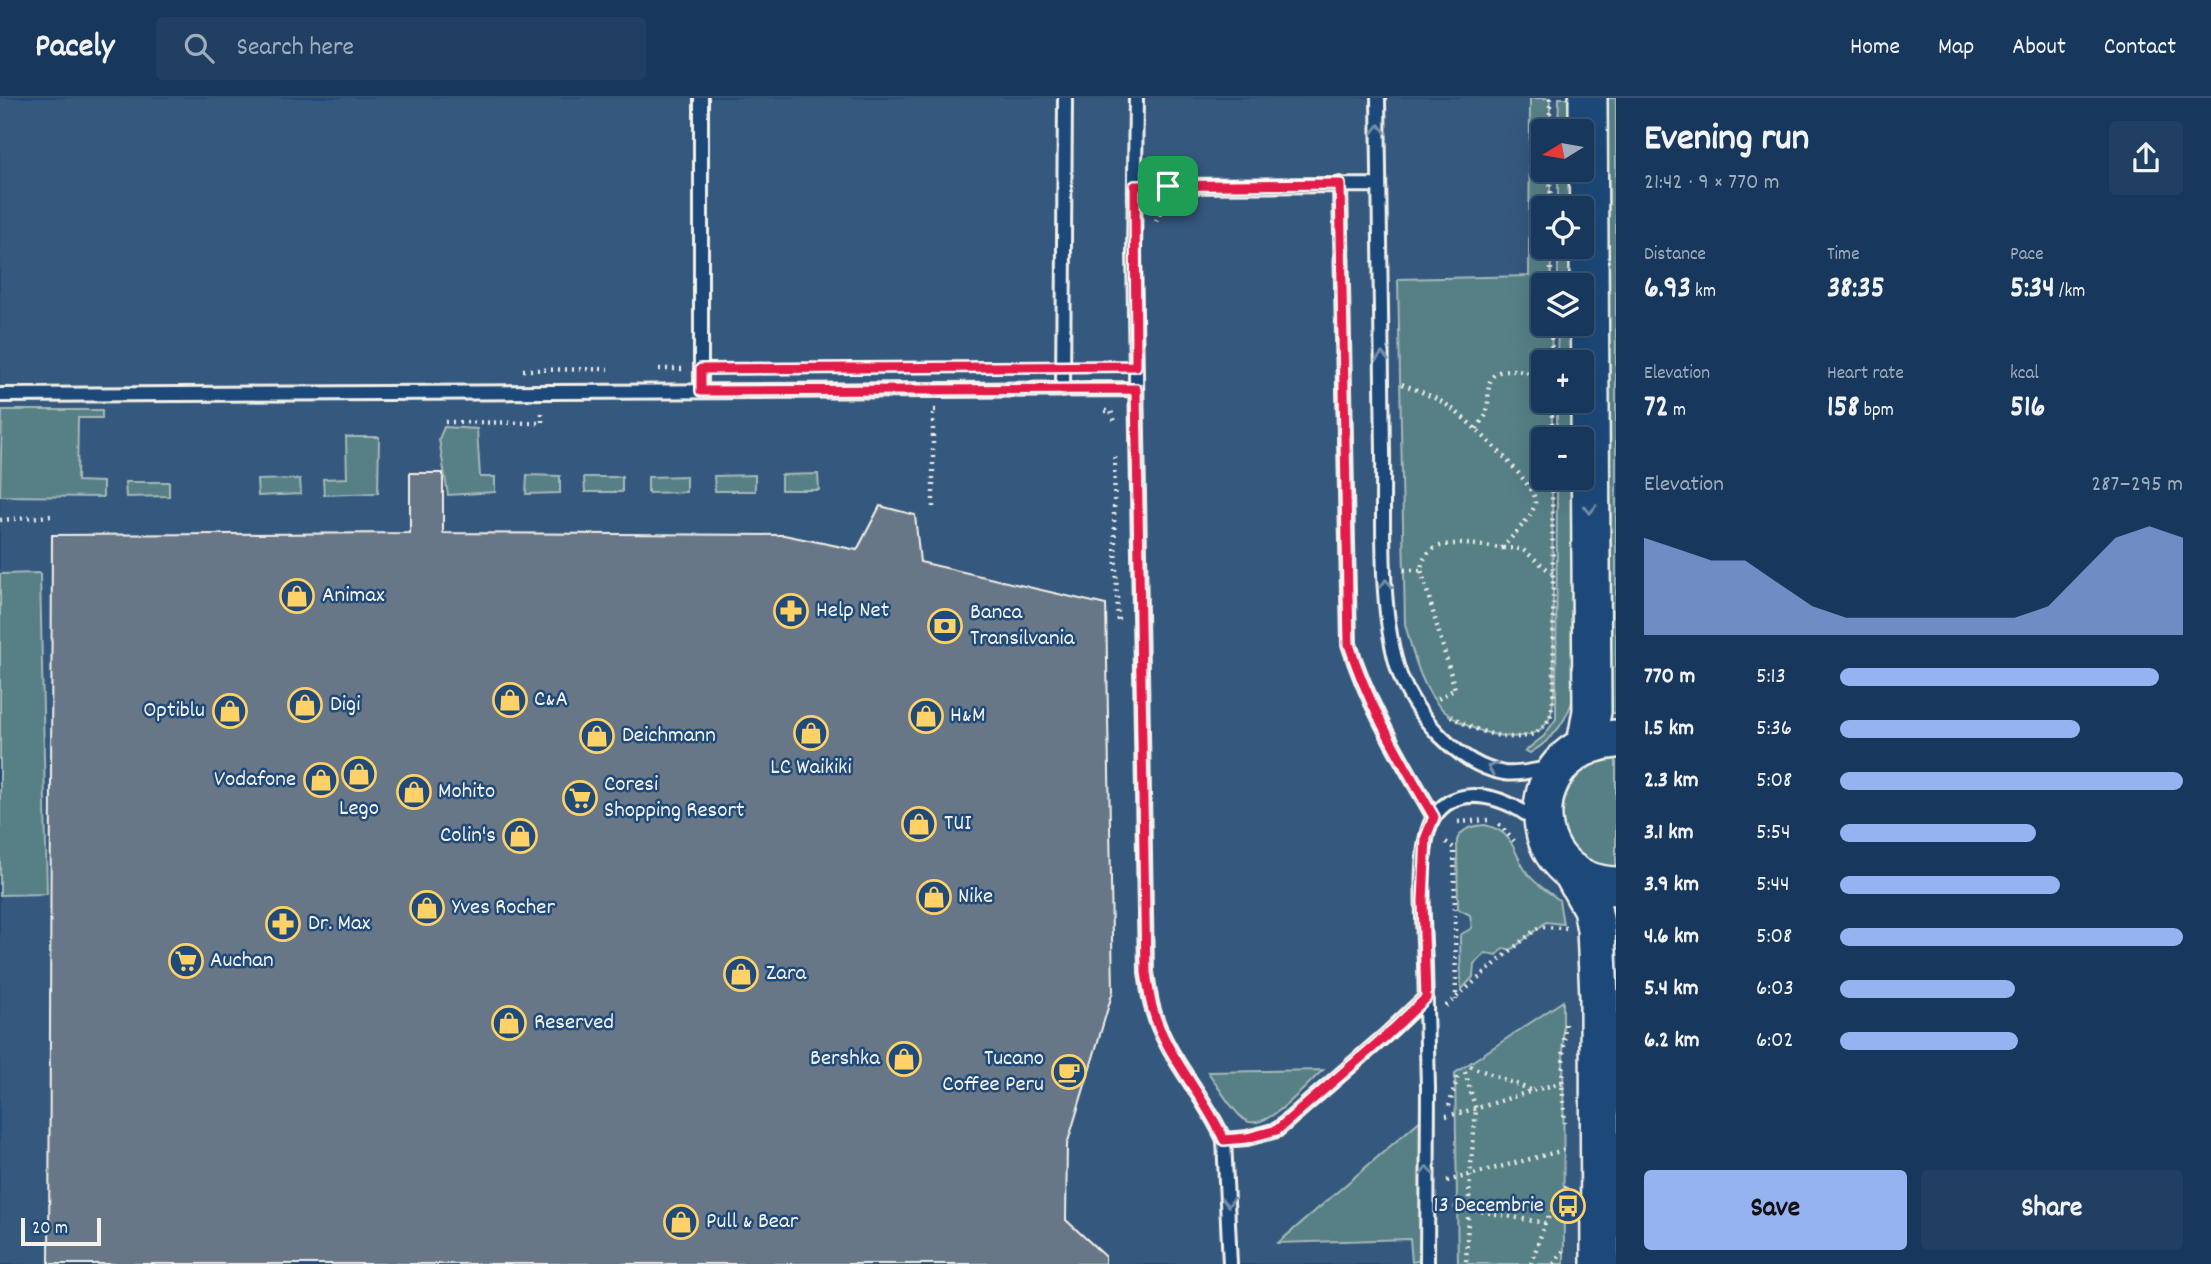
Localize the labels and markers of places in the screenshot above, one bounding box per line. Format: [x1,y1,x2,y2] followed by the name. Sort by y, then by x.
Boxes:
[1138,156,1198,216] pin
[278,577,316,615] shop icon: Animax
[322,580,385,613] place label: Animax
[772,592,810,630] pharmacy icon: Help Net
[816,595,889,628] place label: Help Net
[970,597,1076,656] place label: Banca Transilvania
[926,607,964,645] bank icon: Banca Transilvania
[491,681,529,719] shop icon: C&A
[534,684,568,717] place label: C&A
[286,686,324,724] shop icon: Digi
[330,689,360,722] place label: Digi
[211,692,249,730] shop icon: Optiblu
[143,695,205,728] place label: Optiblu
[907,697,945,735] shop icon: H&M
[950,700,985,733] place label: H&M
[792,714,830,752] shop icon: LC Waikiki
[578,717,616,755] shop icon: Deichmann
[622,720,716,753] place label: Deichmann
[770,752,852,785] place label: LC Waikiki
[340,755,378,793] shop icon: Lego
[302,761,340,799] shop icon: Vodafone
[214,764,296,797] place label: Vodafone
[604,769,745,828] place label: Coresi Shopping Resort
[395,773,433,811] shop icon: Mohito
[438,776,495,809] place label: Mohito
[561,779,599,817] supermarket icon: Coresi Shopping Resort
[339,793,379,826] place label: Lego
[900,805,938,843] shop icon: TUI
[944,808,971,841] place label: TUI
[501,817,539,855] shop icon: Colin's
[440,820,496,853] place label: Colin's
[915,878,953,916] shop icon: Nike
[958,881,993,914] place label: Nike
[408,889,446,927] shop icon: Yves Rocher
[452,892,555,925] place label: Yves Rocher
[264,905,302,943] pharmacy icon: Dr. Max
[308,908,371,941] place label: Dr. Max
[167,942,205,980] supermarket icon: Auchan
[210,945,274,978] place label: Auchan
[722,955,760,993] shop icon: Zara
[766,958,807,991] place label: Zara
[490,1004,528,1042] shop icon: Reserved
[534,1007,614,1040] place label: Reserved
[885,1040,923,1078] shop icon: Bershka
[810,1043,881,1076] place label: Bershka
[942,1043,1044,1102] place label: Tucano Coffee Peru
[1050,1053,1088,1091] cafe icon: Tucano Coffee Peru
[1549,1187,1587,1225] bus stop icon: 13 Decembrie
[1434,1190,1544,1223] place label: 13 Decembrie
[662,1203,700,1241] shop icon: Pull & Bear
[706,1206,799,1239] place label: Pull & Bear

